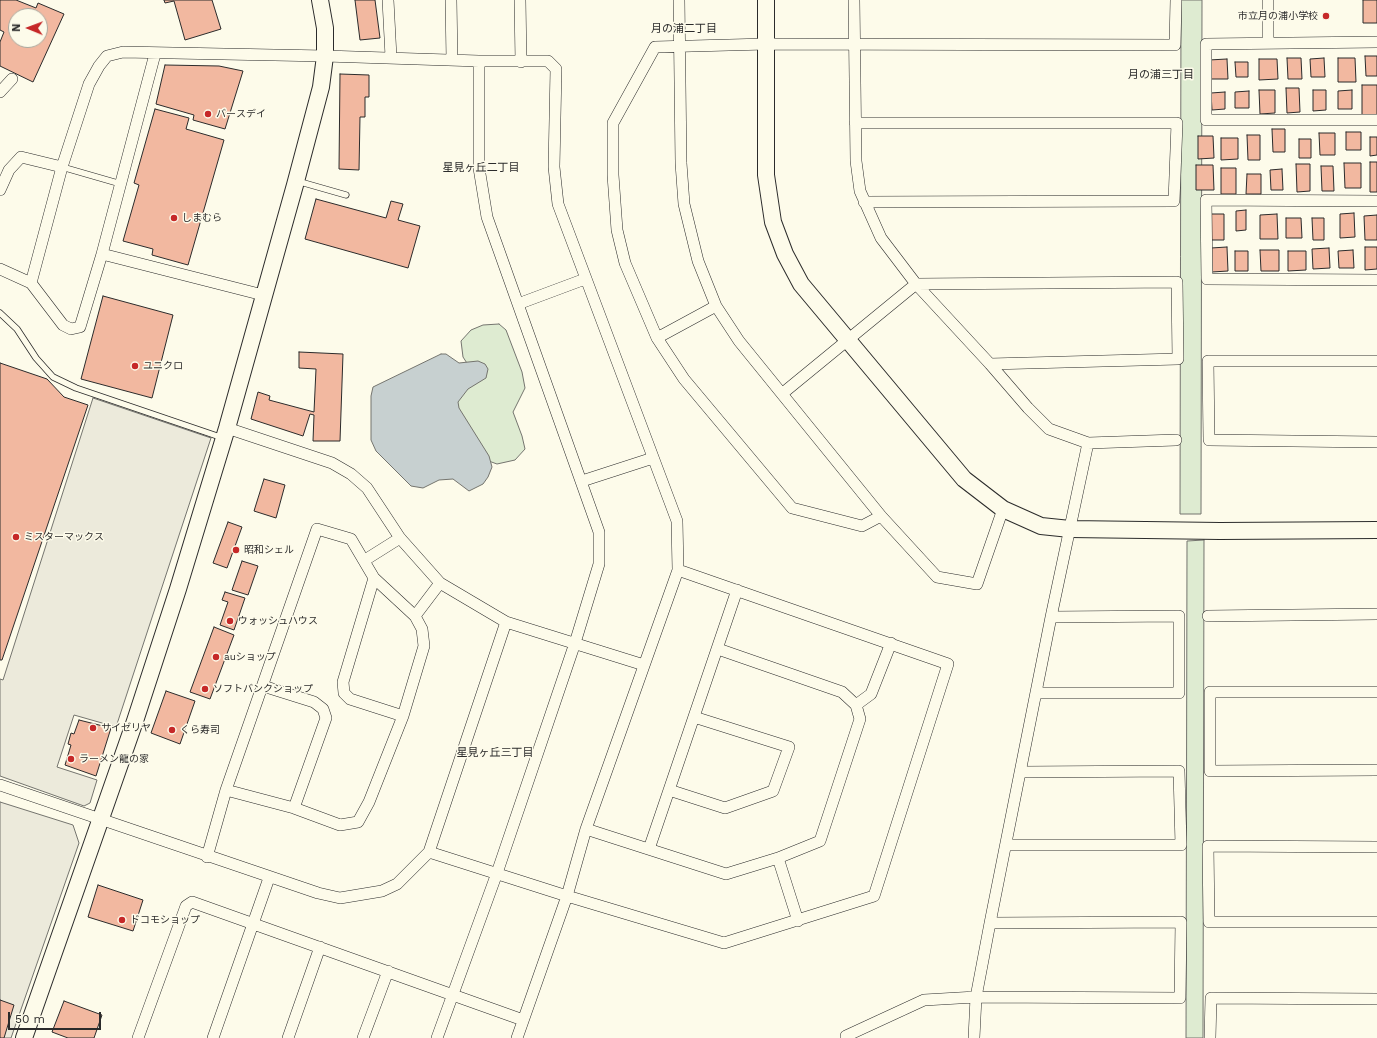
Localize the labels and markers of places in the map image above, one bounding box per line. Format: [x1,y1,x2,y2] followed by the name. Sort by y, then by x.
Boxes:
[1238,10,1318,22] place label: 市立月の浦小学校
[1321,11,1331,21] marker: 市立月の浦小学校
[216,108,266,120] place label: バースデイ
[203,109,213,119] marker: バースデイ
[182,212,222,224] place label: しまむら
[169,213,179,223] marker: しまむら
[143,360,183,372] place label: ユニクロ
[130,361,140,371] marker: ユニクロ
[24,531,104,543] place label: ミスターマックス
[11,532,21,542] marker: ミスターマックス
[244,544,294,556] place label: 昭和シェル
[231,545,241,555] marker: 昭和シェル
[238,615,318,627] place label: ウォッシュハウス
[225,616,235,626] marker: ウォッシュハウス
[224,651,276,663] place label: auショップ
[211,652,221,662] marker: auショップ
[213,683,313,695] place label: ソフトバンクショップ
[200,684,210,694] marker: ソフトバンクショップ
[101,722,151,734] place label: サイゼリヤ
[88,723,98,733] marker: サイゼリヤ
[180,724,220,736] place label: くら寿司
[167,725,177,735] marker: くら寿司
[79,753,149,765] place label: ラーメン龍の家
[66,754,76,764] marker: ラーメン龍の家
[130,914,200,926] place label: ドコモショップ
[117,915,127,925] marker: ドコモショップ

